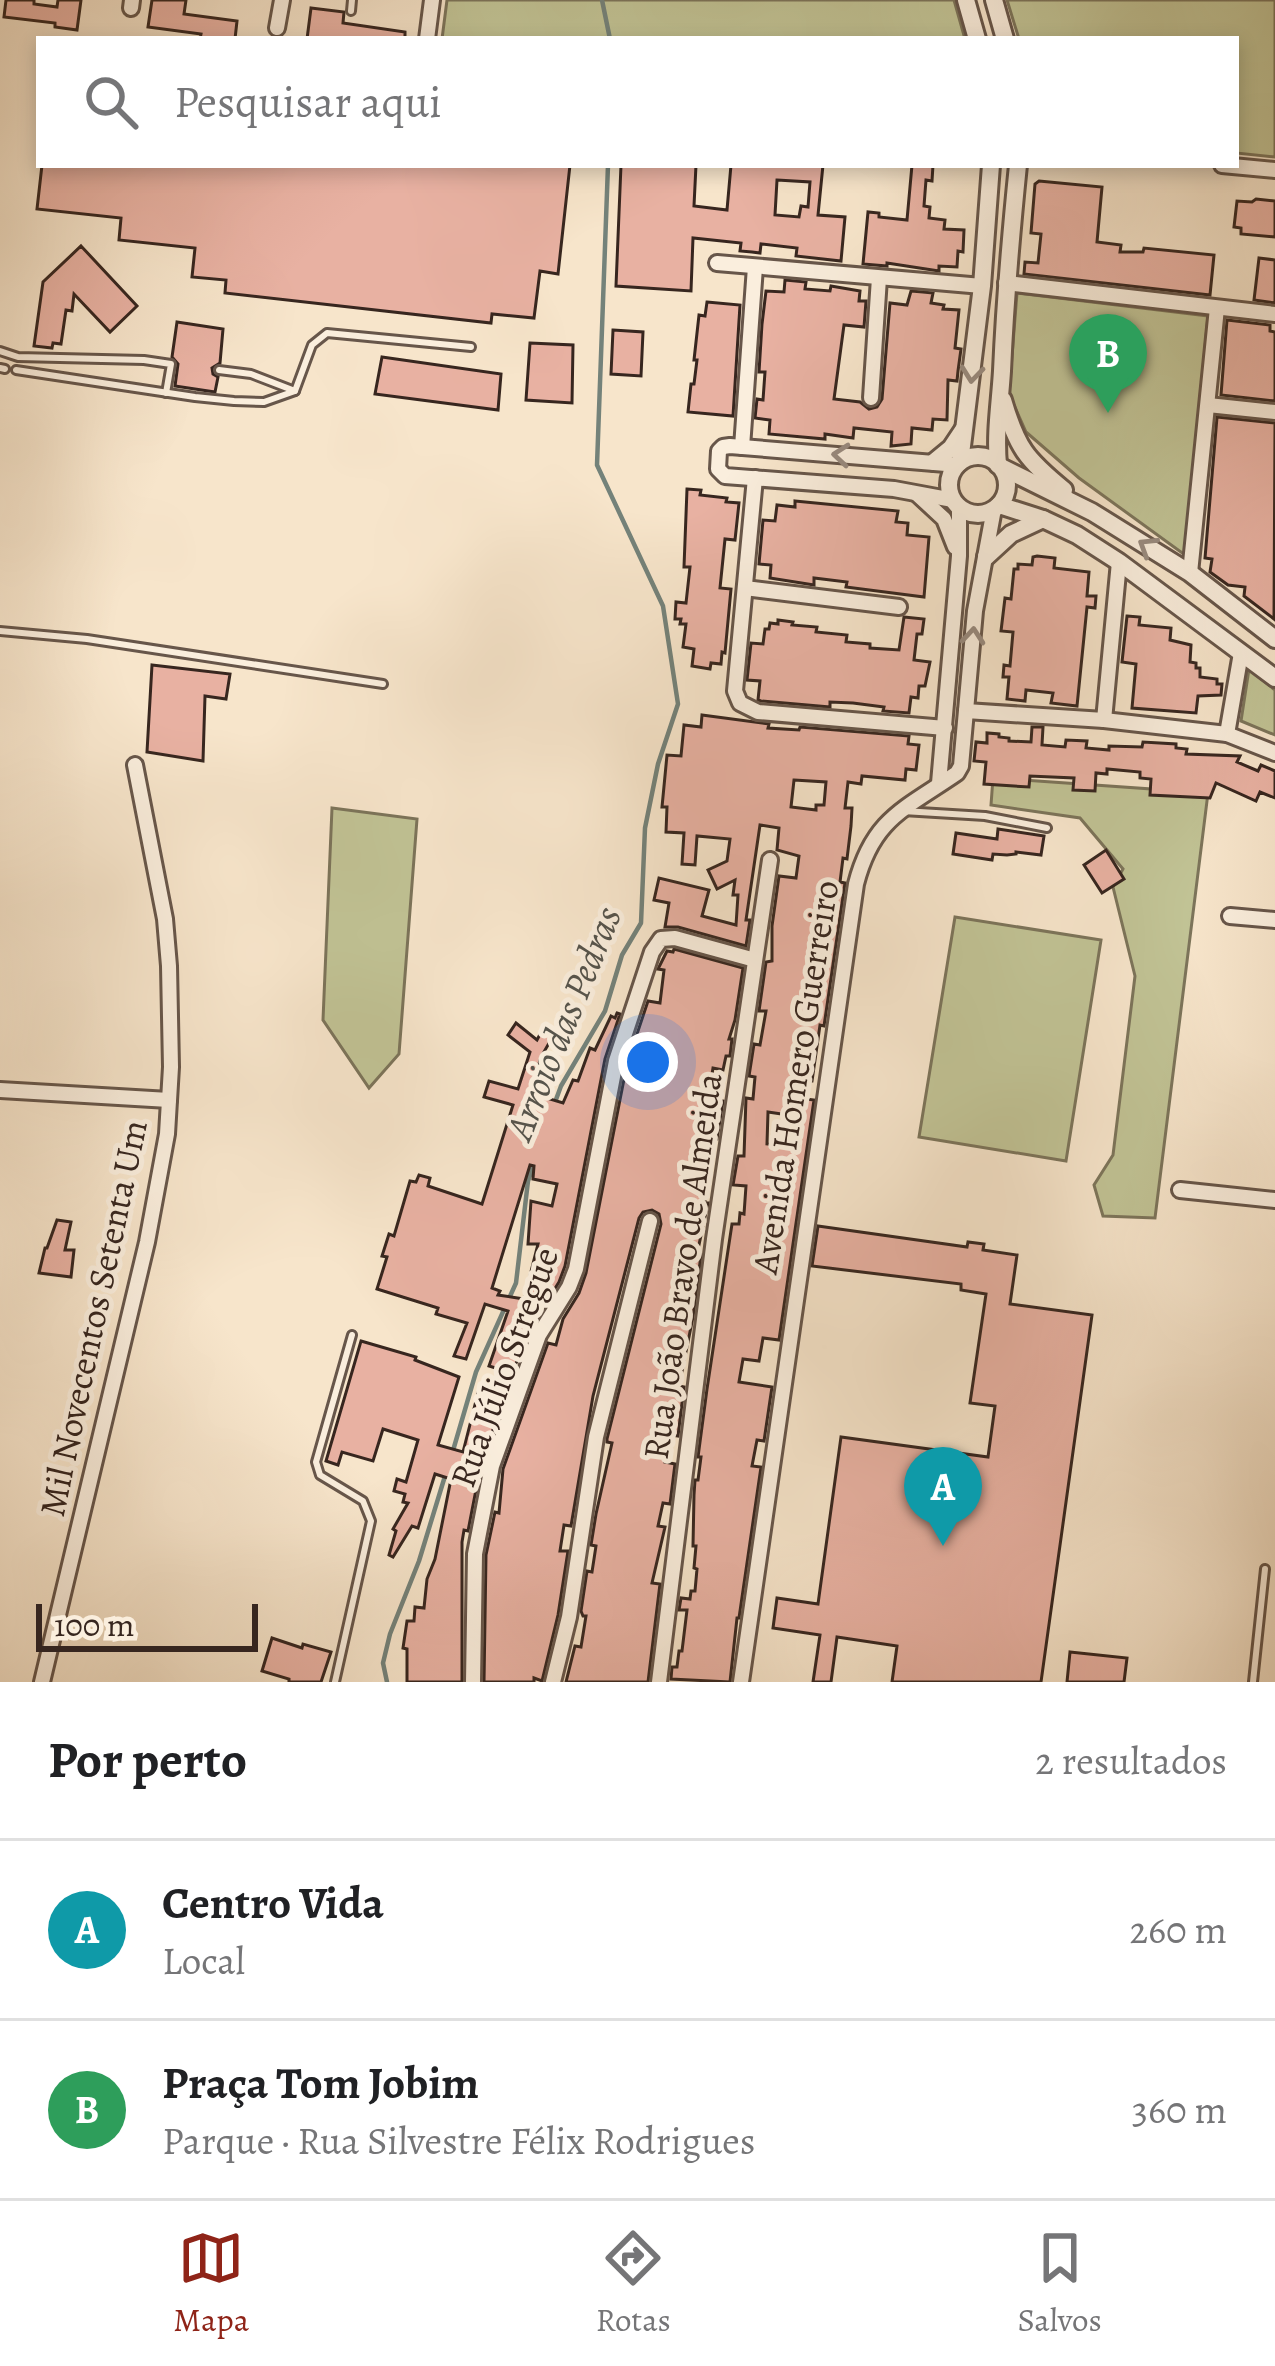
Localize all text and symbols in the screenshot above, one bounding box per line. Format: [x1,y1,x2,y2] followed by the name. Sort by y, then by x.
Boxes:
[36,36,1239,168] search box
[78,69,144,135] icon: search
[174,71,442,133] text: Pesquisar aqui
[1069,314,1147,413] pin: B
[960,365,986,384] one-way arrow
[831,443,850,468] one-way arrow
[1138,538,1160,560] one-way arrow
[960,626,985,645] one-way arrow
[740,877,850,1278] street label: Avenida Homero Guerreiro
[491,899,634,1149] water label: Arroio das Pedras
[618,1032,678,1092] your location
[631,1069,733,1462] street label: Rua João Bravo de Almeida
[27,1115,159,1521] street label: Mil Novecentos Setenta Um
[438,1240,570,1494] street label: Rua Júlio Stregue
[904,1447,982,1546] pin: A
[36,1598,258,1651] scale bar
[54,1602,134,1647] text: 100 m
[48,1725,247,1795] text: Por perto
[1035,1734,1227,1787] text: 2 resultados
[162,1872,384,1934] text: Centro Vida
[75,1903,99,1956] text: A
[1129,1903,1227,1956] text: 260 m
[162,1934,245,1987] text: Local
[162,2052,479,2114] text: Praça Tom Jobim
[75,2083,99,2136] text: B
[1132,2083,1227,2136] text: 360 m
[162,2114,755,2167] text: Parque · Rua Silvestre Félix Rodrigues
[173,2225,249,2342] tab: Mapa
[596,2225,671,2342] tab: Rotas
[1018,2225,1102,2342] tab: Salvos

